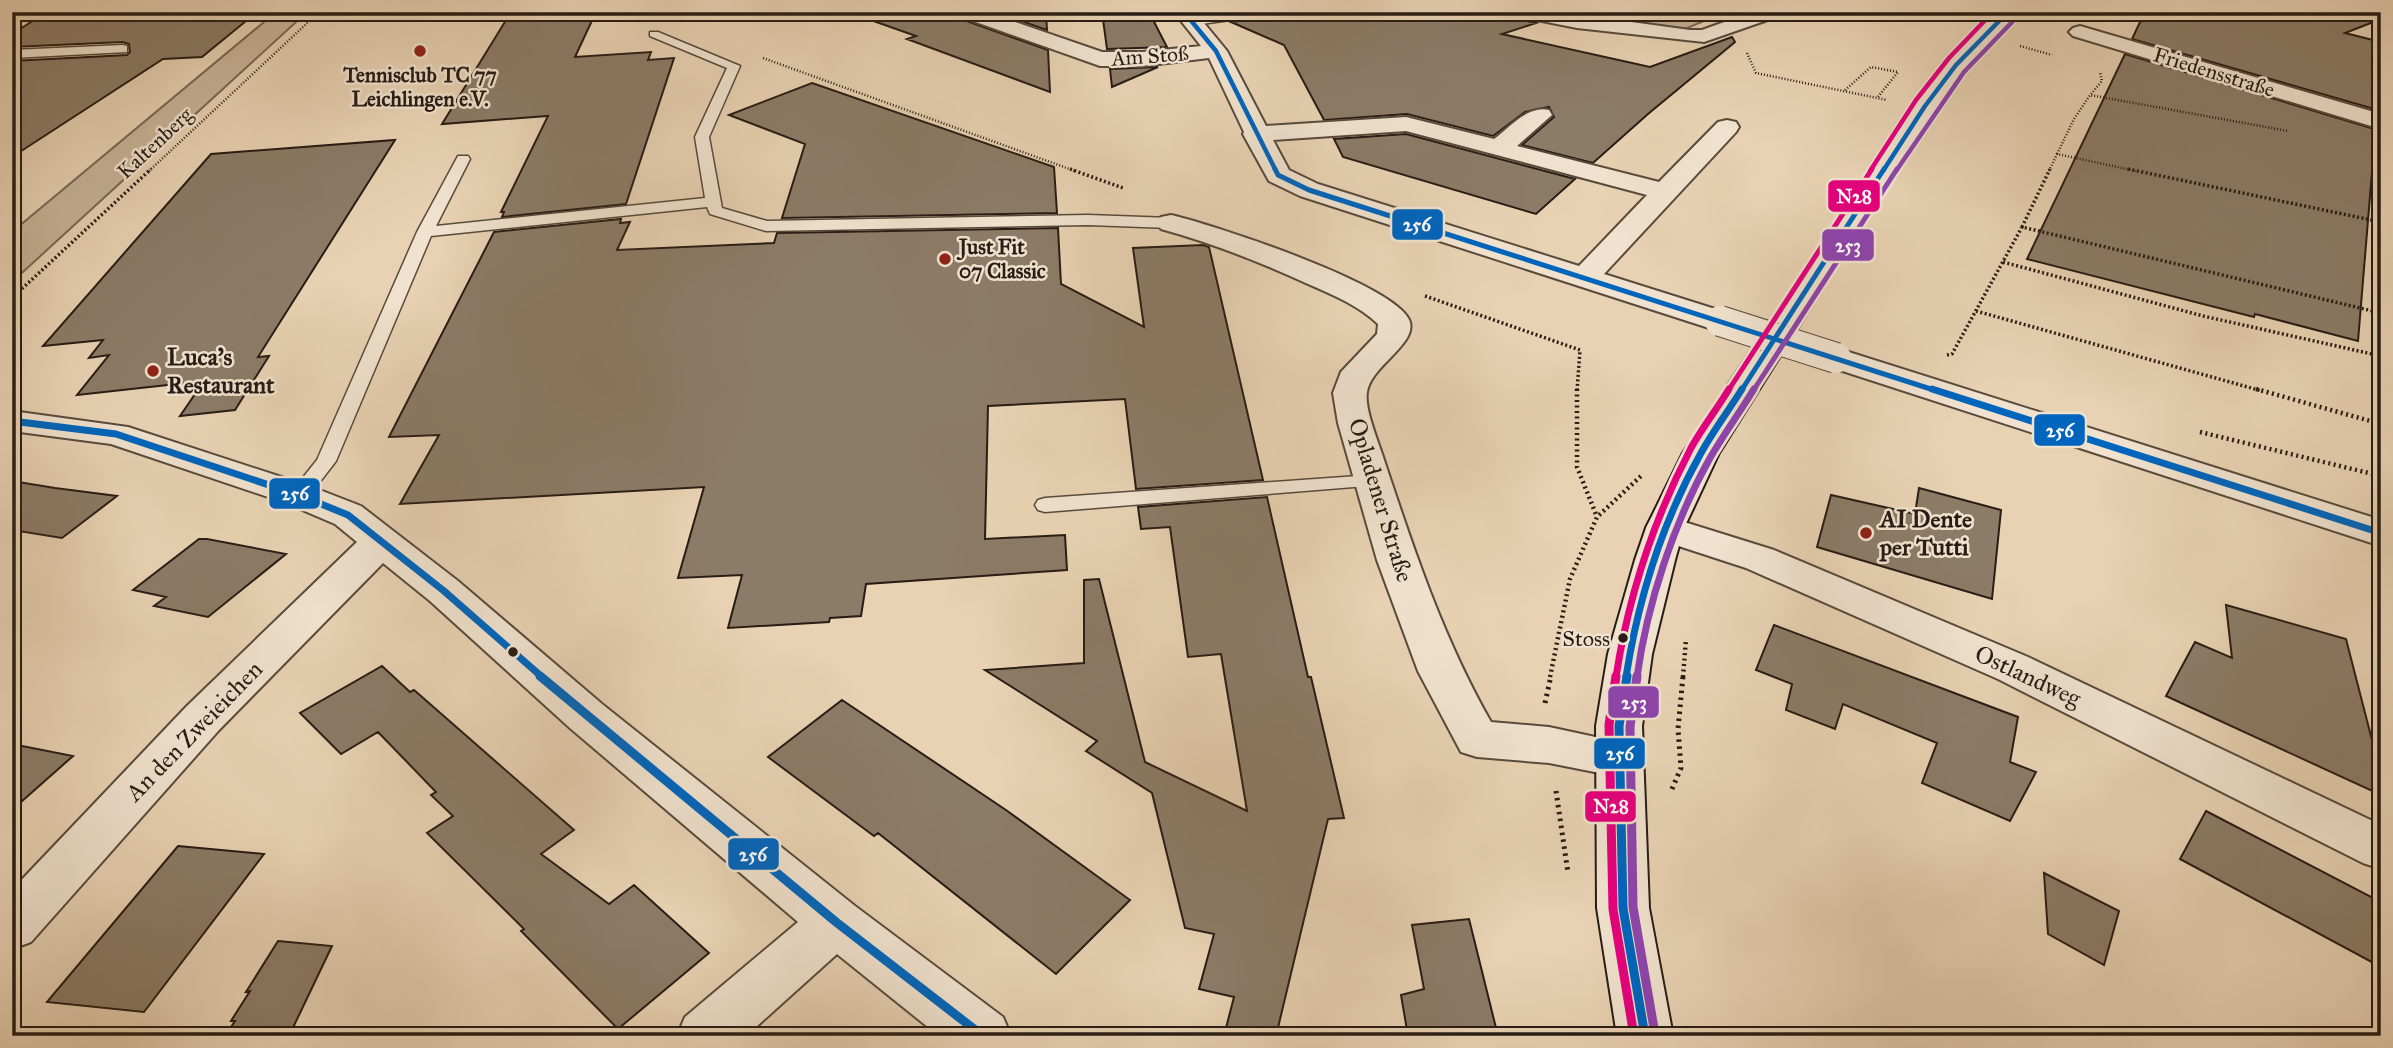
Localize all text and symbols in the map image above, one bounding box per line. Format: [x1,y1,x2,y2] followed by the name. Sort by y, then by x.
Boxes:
[1109,40,1190,72] street label: Am Stoß
[2150,41,2278,103] street label: Friedensstraße
[412,43,428,59] marker: Tennisclub TC 77 Leichlingen e.V.
[342,62,497,112] place label: Tennisclub TC 77 Leichlingen e.V.
[112,101,198,184] street label: Kaltenberg
[1827,179,1881,213] line badge: N28
[1836,185,1872,208] text: N28
[1391,208,1444,241] line badge: 256
[1403,213,1432,236] text: 256
[1821,228,1875,262] line badge: 253
[956,234,1046,284] place label: Just Fit 07 Classic
[1835,234,1861,258] text: 253
[937,251,953,267] marker: Just Fit 07 Classic
[167,342,275,400] place label: Luca's Restaurant
[145,363,161,379] marker: Luca's Restaurant
[2033,413,2086,447] line badge: 256
[1342,414,1420,586] street label: Opladener Straße
[2046,419,2075,442] text: 256
[268,477,321,510] line badge: 256
[281,482,310,505] text: 256
[1878,504,1972,562] place label: AI Dente per Tutti
[1858,525,1874,541] marker: AI Dente per Tutti
[1562,625,1610,652] place label: Stoss
[1616,631,1630,645] marker: Stoss
[1970,638,2087,714] street label: Ostlandweg
[506,645,520,659] unlabelled marker
[119,654,269,808] street label: An den Zweieichen
[1607,685,1660,719] line badge: 253
[1621,691,1647,715] text: 253
[1593,737,1646,770] line badge: 256
[1606,742,1635,765] text: 256
[1584,790,1637,823] line badge: N28
[1593,795,1629,818] text: N28
[727,837,780,871] line badge: 256
[739,843,768,866] text: 256

